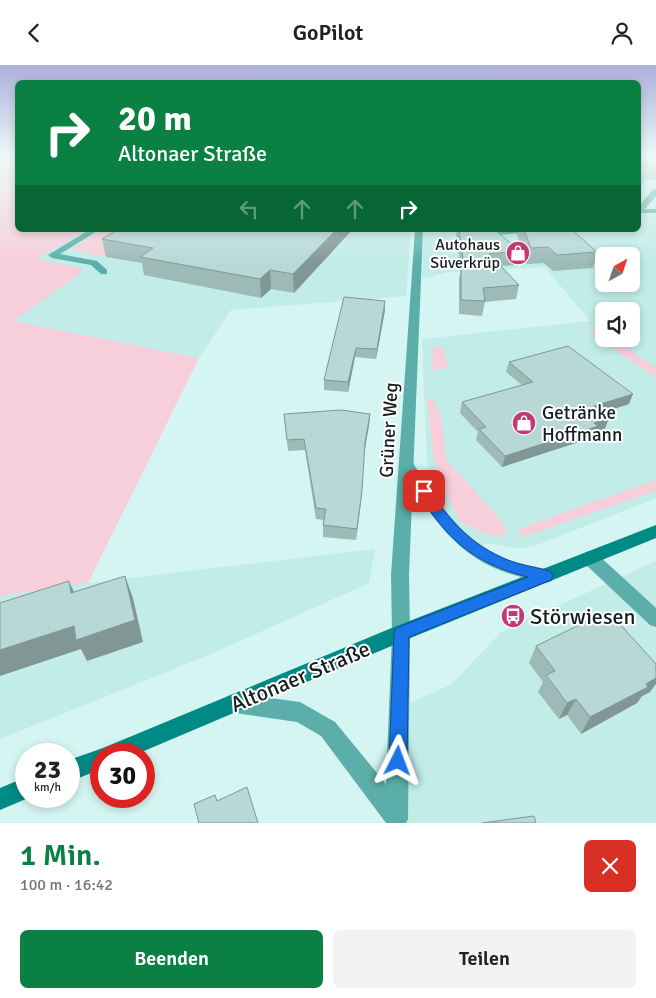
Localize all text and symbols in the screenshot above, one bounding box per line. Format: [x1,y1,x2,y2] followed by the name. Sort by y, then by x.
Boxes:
[20,19,48,47] icon: back
[293,19,363,46] text: GoPilot
[608,19,636,47] icon: person
[118,97,192,140] text: 20 m
[35,100,100,165] icon: right
[118,140,267,167] text: Altonaer Straße
[235,195,263,223] icon: left
[288,195,316,223] icon: ahead
[341,195,369,223] icon: ahead
[394,195,422,223] icon: right
[430,235,500,273] place label: Autohaus Süverkrüp
[505,240,531,266] shop icon: Autohaus Süverkrüp
[595,247,640,293] north arrow
[595,247,640,347] map controls
[595,302,640,347] button: sound
[375,382,403,478] street label: Grüner Weg
[542,401,622,447] place label: Getränke Hoffmann
[511,410,537,436] shop icon: Getränke Hoffmann
[403,470,445,512] pin
[410,477,438,505] icon: arrive
[500,603,526,629] bus stop icon: Störwiesen
[530,603,636,630] place label: Störwiesen
[226,635,374,718] street label: Altonaer Straße
[371,734,423,786] position arrow
[90,743,155,808] speed limit sign: 30
[34,754,61,785] text: 23
[34,780,61,795] text: km/h
[20,837,101,874] text: 1 Min.
[584,840,636,892] button: close
[20,875,113,895] text: 100 m · 16:42
[20,930,323,988] button: Beenden
[333,930,636,988] button: Teilen

